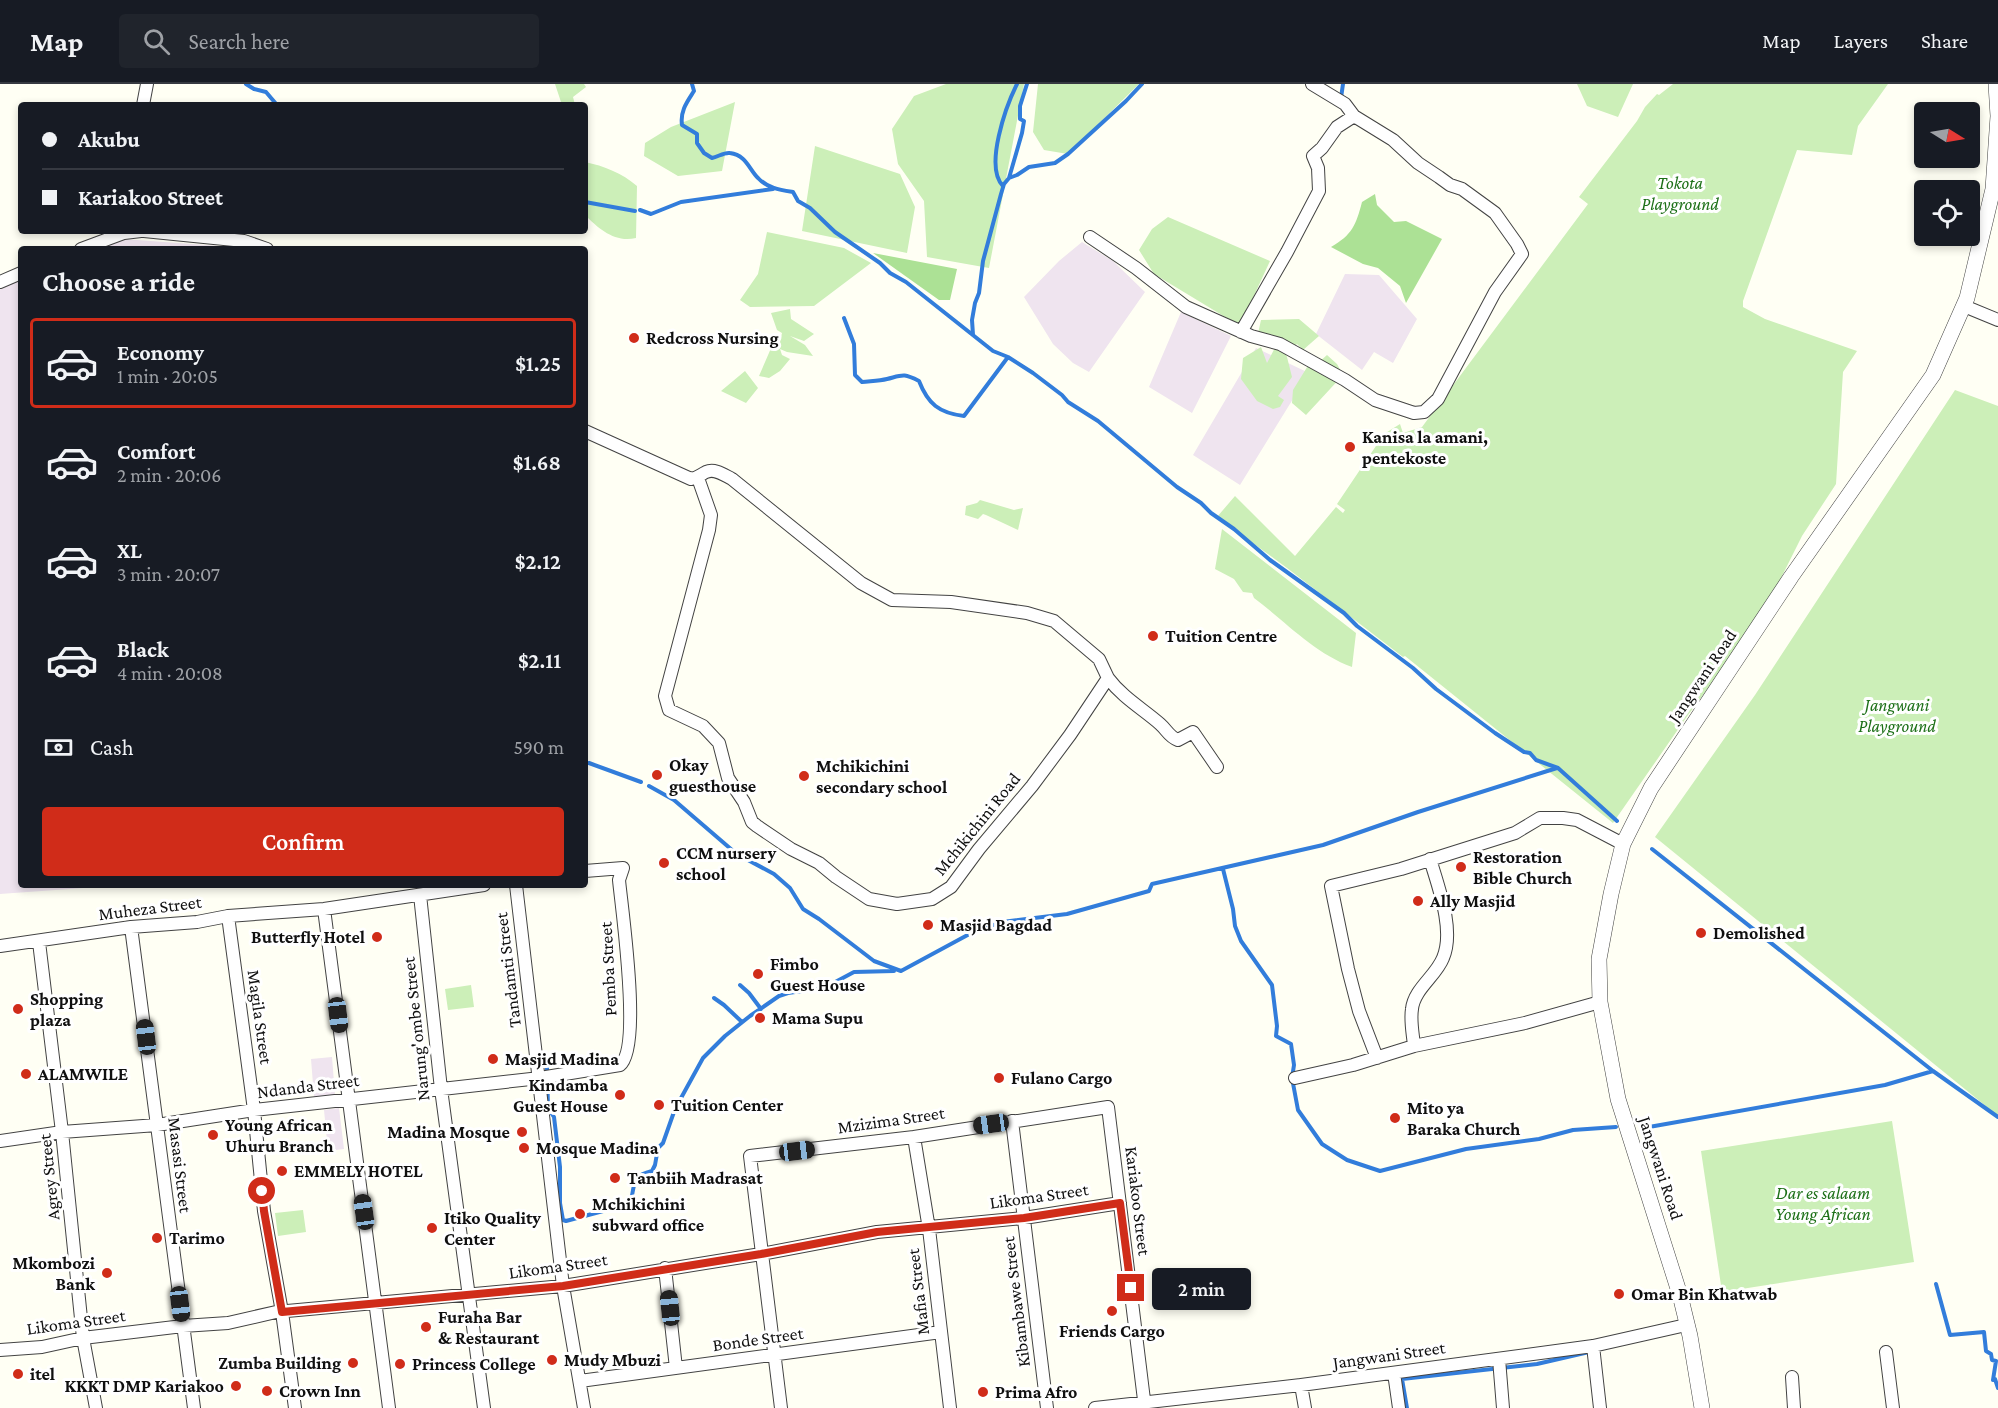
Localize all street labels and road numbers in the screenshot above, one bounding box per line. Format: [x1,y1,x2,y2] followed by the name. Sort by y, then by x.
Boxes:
[1662,625,1741,728] street label: Jangwani Road
[930,768,1025,879] street label: Mchikichini Road
[97,892,204,924] street label: Muheza Street
[491,910,525,1029] street label: Tandamti Street
[595,920,620,1017] street label: Pemba Street
[398,955,434,1102] street label: Narung'ombe Street
[243,968,277,1067] street label: Magila Street
[256,1070,361,1102] street label: Ndanda Street
[836,1102,947,1137] street label: Mzizima Street
[1634,1112,1687,1223] street label: Jangwani Road
[164,1116,196,1215] street label: Masasi Street
[34,1132,63,1221] street label: Agrey Street
[1121,1145,1155,1258] street label: Kariakoo Street
[988,1179,1091,1213] street label: Likoma Street
[998,1235,1034,1368] street label: Kibambawe Street
[903,1247,933,1336] street label: Mafia Street
[507,1249,610,1283] street label: Likoma Street
[25,1305,128,1339] street label: Likoma Street
[711,1323,806,1355] street label: Bonde Street
[1329,1337,1448,1373] street label: Jangwani Street

